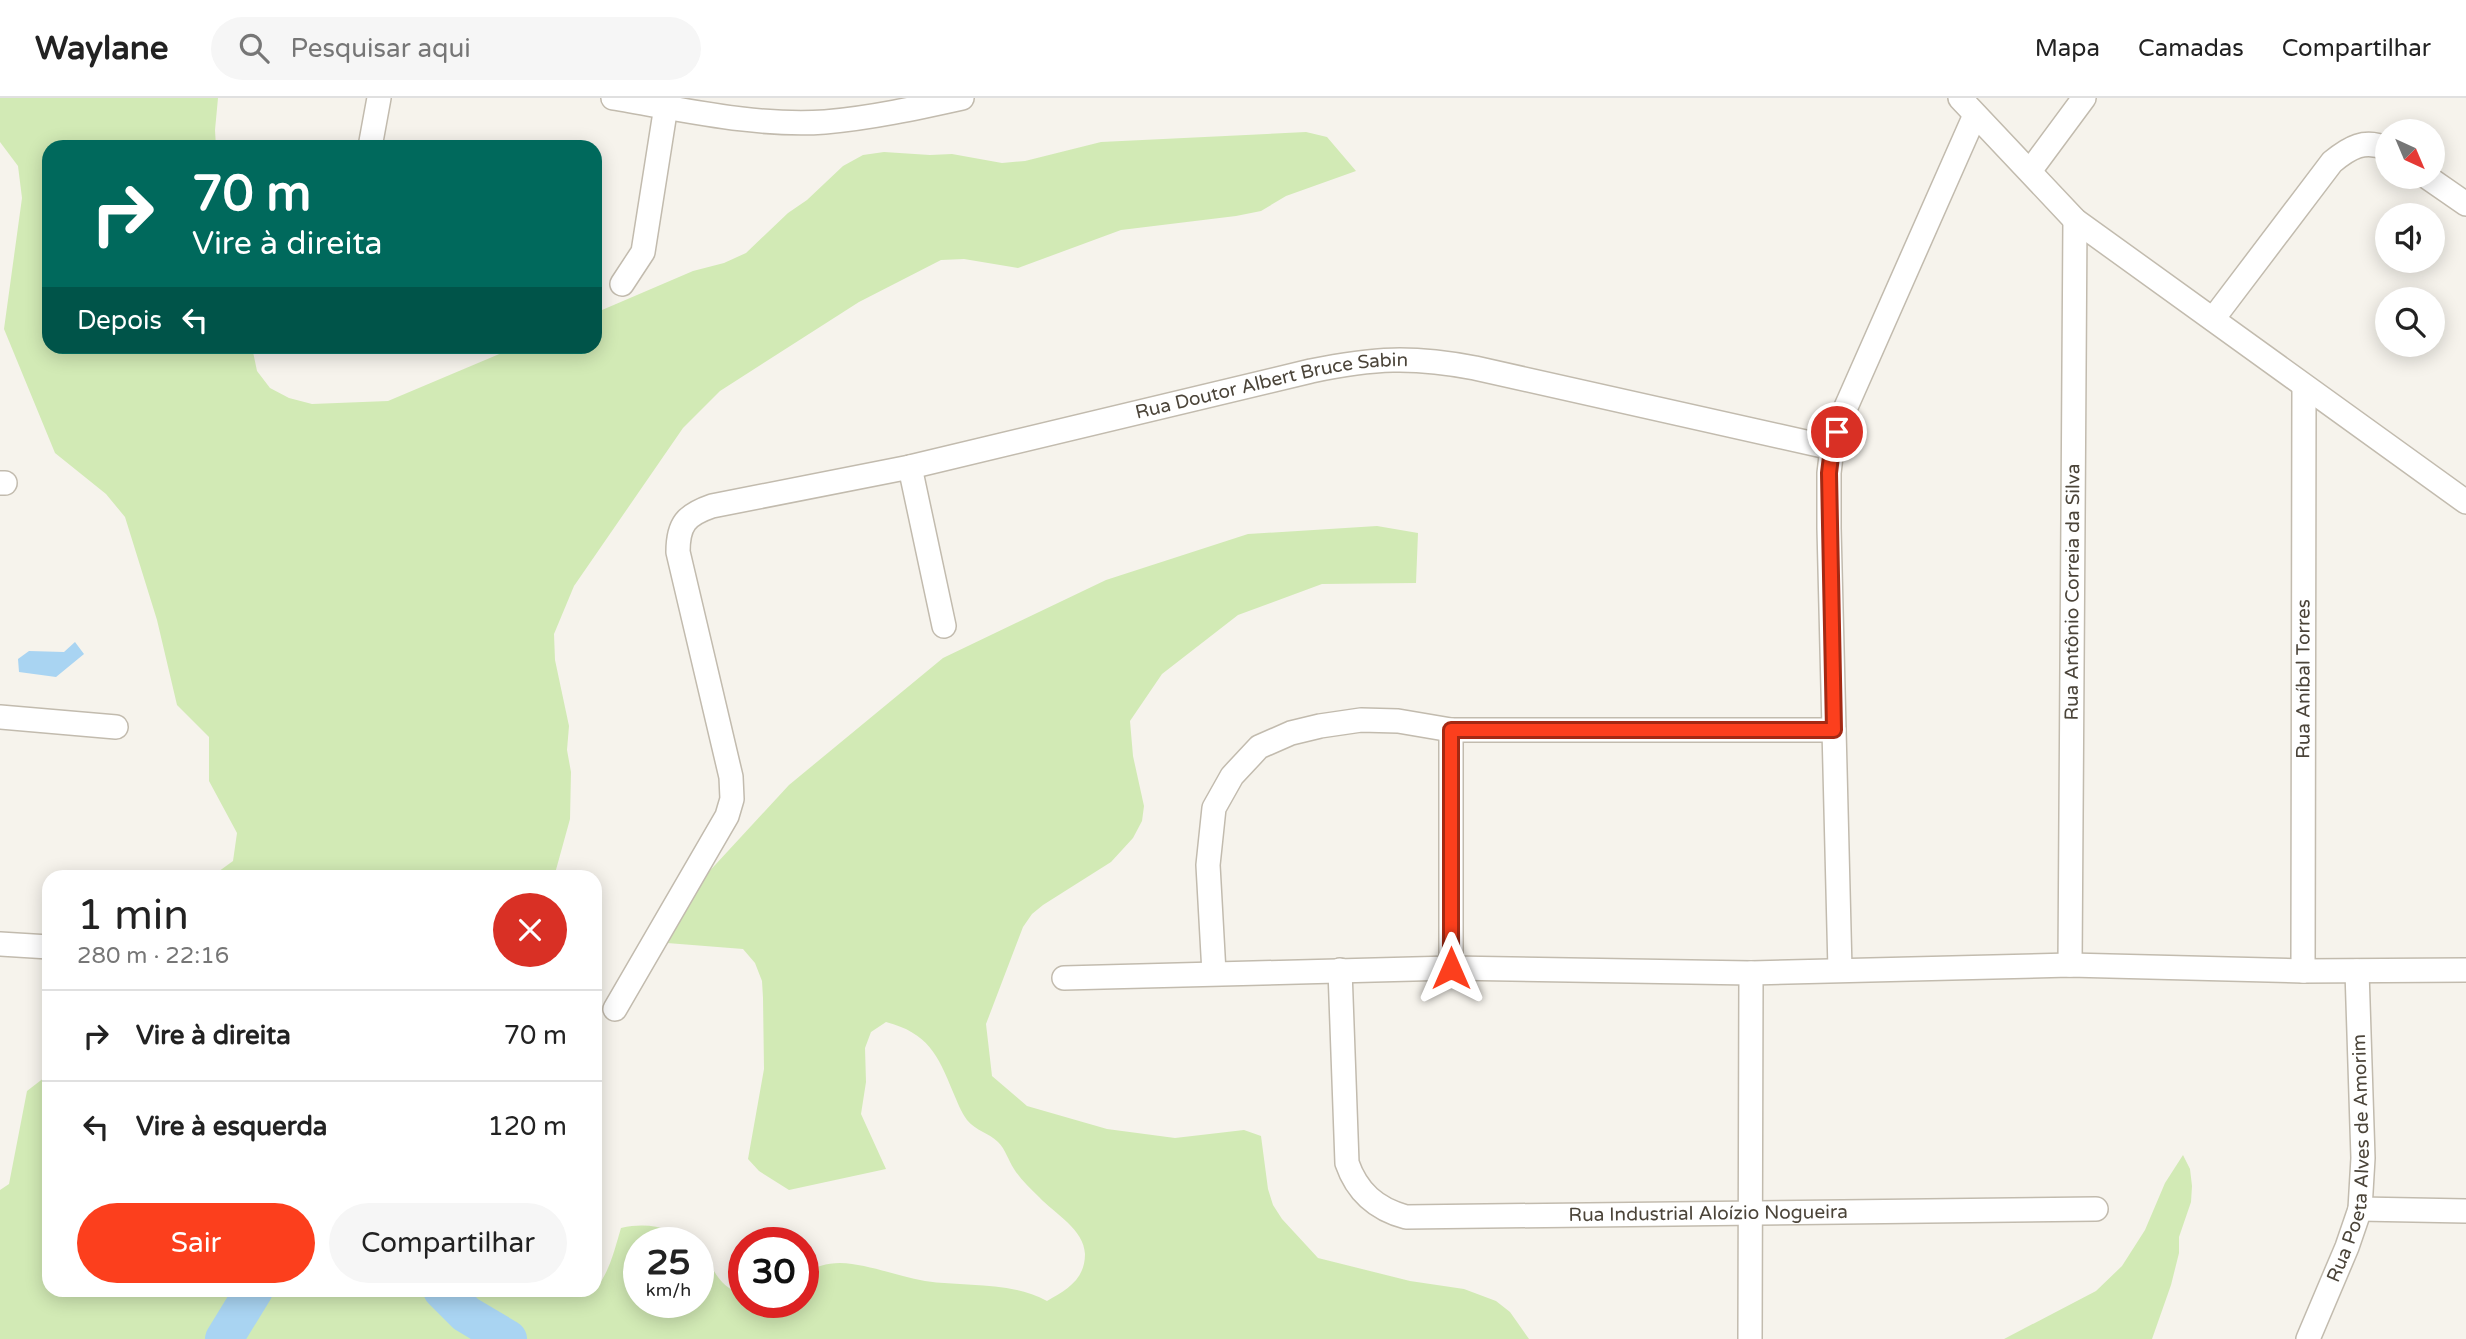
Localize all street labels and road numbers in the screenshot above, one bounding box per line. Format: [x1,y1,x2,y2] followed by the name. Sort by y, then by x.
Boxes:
[1133,349,1408,424] street label: Rua Doutor Albert Bruce Sabin
[2061,463,2084,721] street label: Rua Antônio Correia da Silva
[2292,599,2315,759] street label: Rua Aníbal Torres
[2322,1034,2374,1285] street label: Rua Poeta Alves de Amorim
[1568,1201,1848,1226] street label: Rua Industrial Aloízio Nogueira

